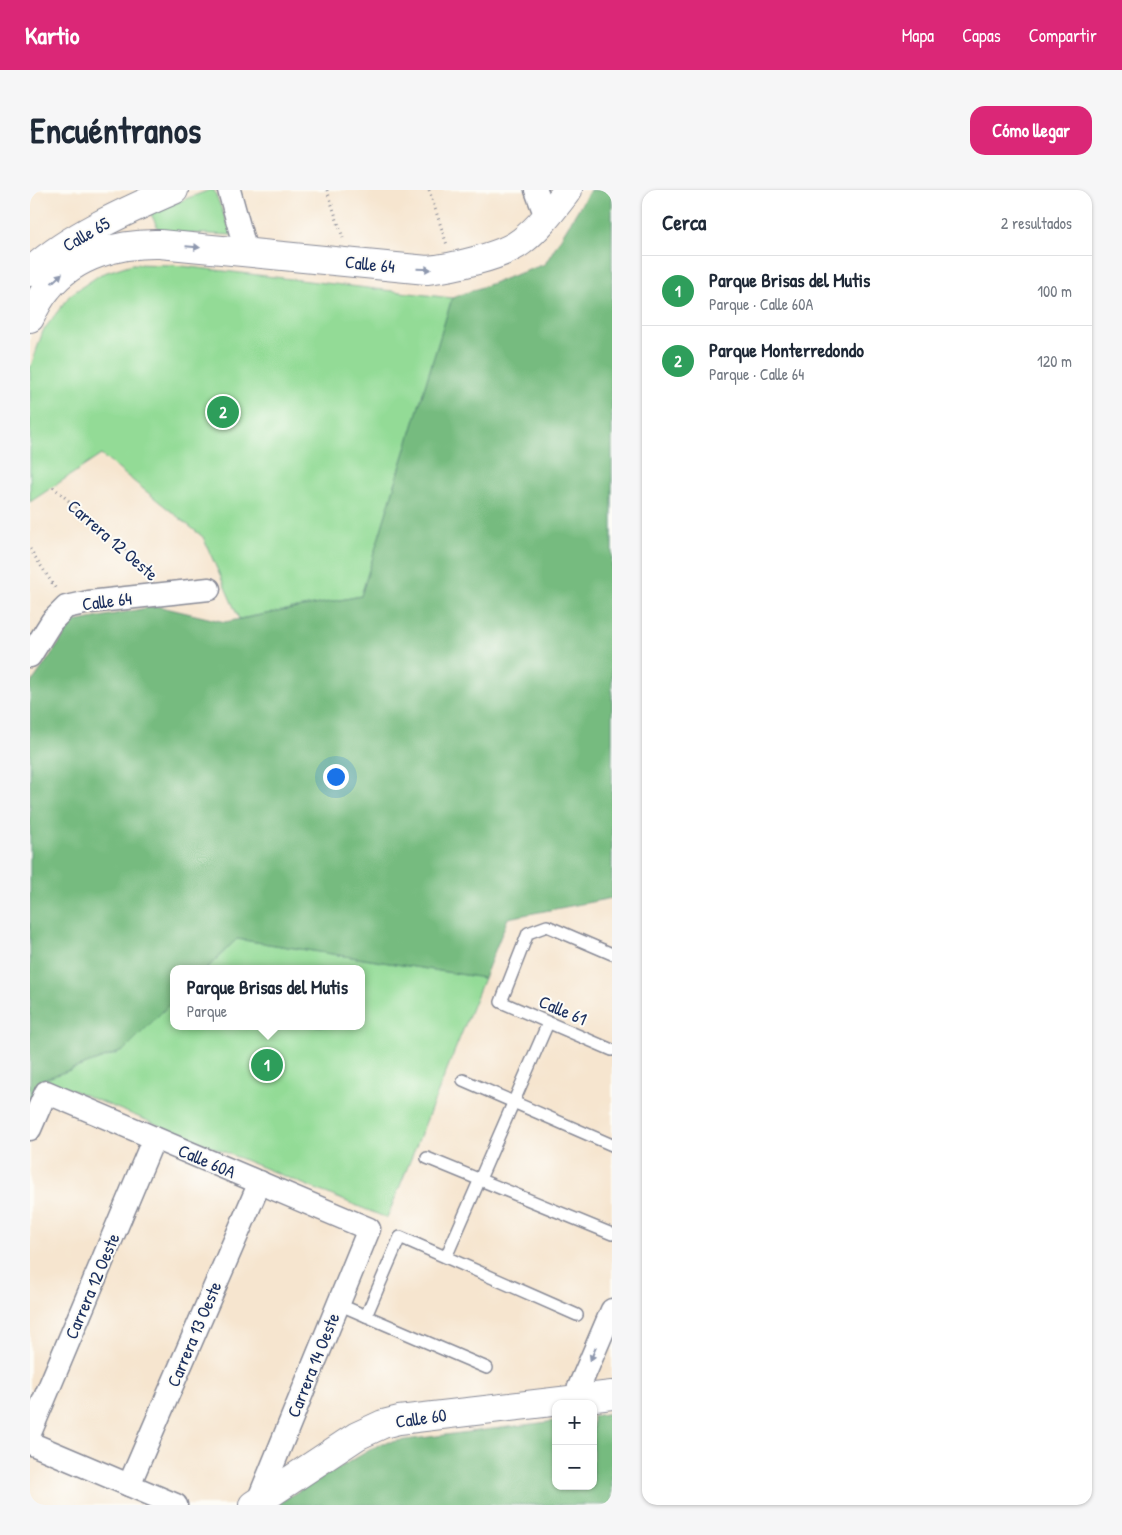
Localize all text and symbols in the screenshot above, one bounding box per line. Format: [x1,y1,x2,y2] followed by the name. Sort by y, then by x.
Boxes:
[25,19,80,51] text: Kartio
[902,23,934,48] text: Mapa
[962,23,1001,48] text: Capas
[1029,23,1097,48] text: Compartir
[970,106,1092,155] button: Cómo llegar
[30,107,201,154] text: Encuéntranos
[662,208,706,237] text: Cerca
[58,210,115,258] street label: Calle 65
[1001,212,1072,234] text: 2 resultados
[185,243,201,251] one-way arrow
[344,249,396,279] street label: Calle 64
[417,265,433,273] one-way arrow
[709,267,870,293] text: Parque Brisas del Mutis
[51,272,63,284] one-way arrow
[675,280,681,302] text: 1
[1037,280,1072,302] text: 100 m
[709,293,813,315] text: Parque · Calle 60A
[709,337,864,363] text: Parque Monterredondo
[674,350,682,372] text: 2
[1037,350,1072,372] text: 120 m
[709,363,804,385] text: Parque · Calle 64
[207,393,239,431] pin: 2
[62,494,164,586] street label: Carrera 12 Oeste
[81,586,134,616] street label: Calle 64
[323,764,349,790] your location
[170,965,365,1030] popup
[187,974,348,1000] text: Parque Brisas del Mutis
[535,989,591,1031] street label: Calle 61
[187,1000,227,1022] text: Parque
[251,1046,283,1084] pin: 1
[174,1138,240,1184] street label: Calle 60A
[58,1229,126,1343] street label: Carrera 12 Oeste
[161,1277,227,1391] street label: Carrera 13 Oeste
[281,1309,345,1421] street label: Carrera 14 Oeste
[589,1347,597,1362] one-way arrow
[552,1400,597,1490] map controls
[552,1400,597,1445] button: +
[394,1402,448,1434] street label: Calle 60
[552,1445,597,1490] button: −

